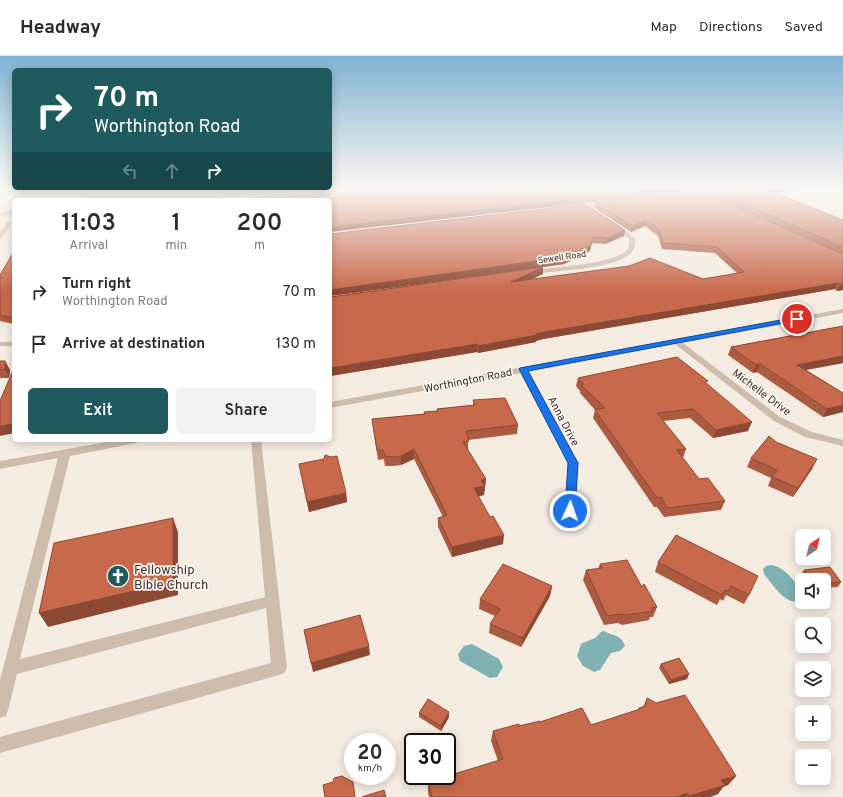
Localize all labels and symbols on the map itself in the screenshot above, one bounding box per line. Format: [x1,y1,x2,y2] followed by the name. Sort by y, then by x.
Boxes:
[537,249,587,266] street label: Sewell Road
[780,302,814,336] pin
[423,366,513,396] street label: Worthington Road
[729,366,794,419] street label: Michelle Drive
[544,394,582,449] street label: Anna Drive
[549,490,591,532] position arrow
[795,529,831,565] north arrow
[105,563,131,589] church icon: Fellowship Bible Church
[134,563,208,594] place label: Fellowship Bible Church
[404,733,456,785] speed limit sign: 30

